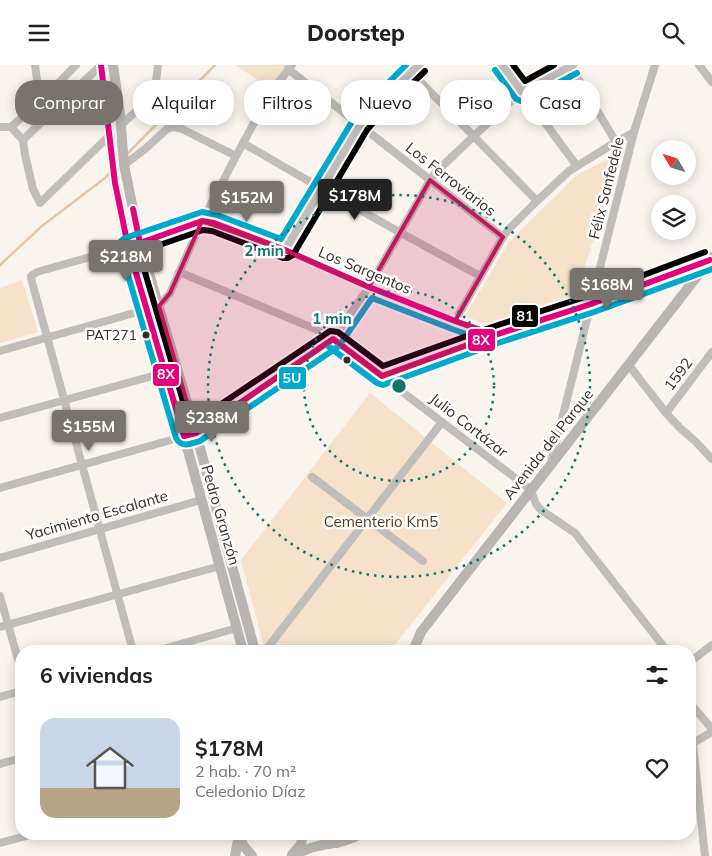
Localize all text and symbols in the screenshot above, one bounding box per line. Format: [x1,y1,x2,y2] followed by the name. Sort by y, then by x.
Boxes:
[25,19,53,47] icon: menu
[307,19,405,47] text: Doorstep
[659,19,687,47] icon: search
[15,80,123,125] chip: Comprar
[133,80,234,125] chip: Alquilar
[244,80,331,125] chip: Filtros
[341,80,430,125] chip: Nuevo
[440,80,511,125] chip: Piso
[521,80,600,125] chip: Casa
[584,135,628,241] street label: Félix Sanfedele
[402,138,500,220] street label: Los Ferroviarios
[651,140,696,185] north arrow
[651,140,696,240] map controls
[320,179,390,221] pin: $178M
[212,181,282,223] pin: $152M
[329,185,381,205] text: $178M
[221,187,273,207] text: $152M
[651,195,696,240] button: layers
[91,239,161,282] pin: $218M
[244,241,284,260] text: 2 min
[316,242,414,298] street label: Los Sargentos
[100,246,152,266] text: $218M
[572,267,642,310] pin: $168M
[581,274,633,294] text: $168M
[511,304,539,328] line badge: 81
[517,307,533,325] text: 81
[312,309,352,328] text: 1 min
[86,326,137,344] place label: PAT271
[467,328,496,352] line badge: 8X
[141,330,151,340] marker: PAT271
[472,331,491,349] text: 8X
[660,354,696,394] street label: 1592
[342,355,352,365] unlabelled marker
[152,363,180,387] line badge: 8X
[157,365,176,383] text: 8X
[278,366,307,390] line badge: 5U
[283,369,301,387] text: 5U
[390,377,408,395] centre of rings
[499,385,597,503] street label: Avenida del Parque
[426,389,512,462] street label: Julio Cortázar
[177,401,247,443] pin: $238M
[186,407,238,427] text: $238M
[54,409,124,452] pin: $155M
[63,416,115,436] text: $155M
[198,463,244,567] street label: Pedro Granzón
[23,486,170,545] street label: Yacimiento Escalante
[324,512,438,531] park label: Cementerio Km5
[643,661,671,689] icon: filters
[40,662,153,688] text: 6 viviendas
[195,735,264,761] text: $178M
[80,738,140,798] icon: home
[643,754,671,782] icon: heart
[195,761,296,781] text: 2 hab. · 70 m²
[195,781,306,801] text: Celedonio Díaz

